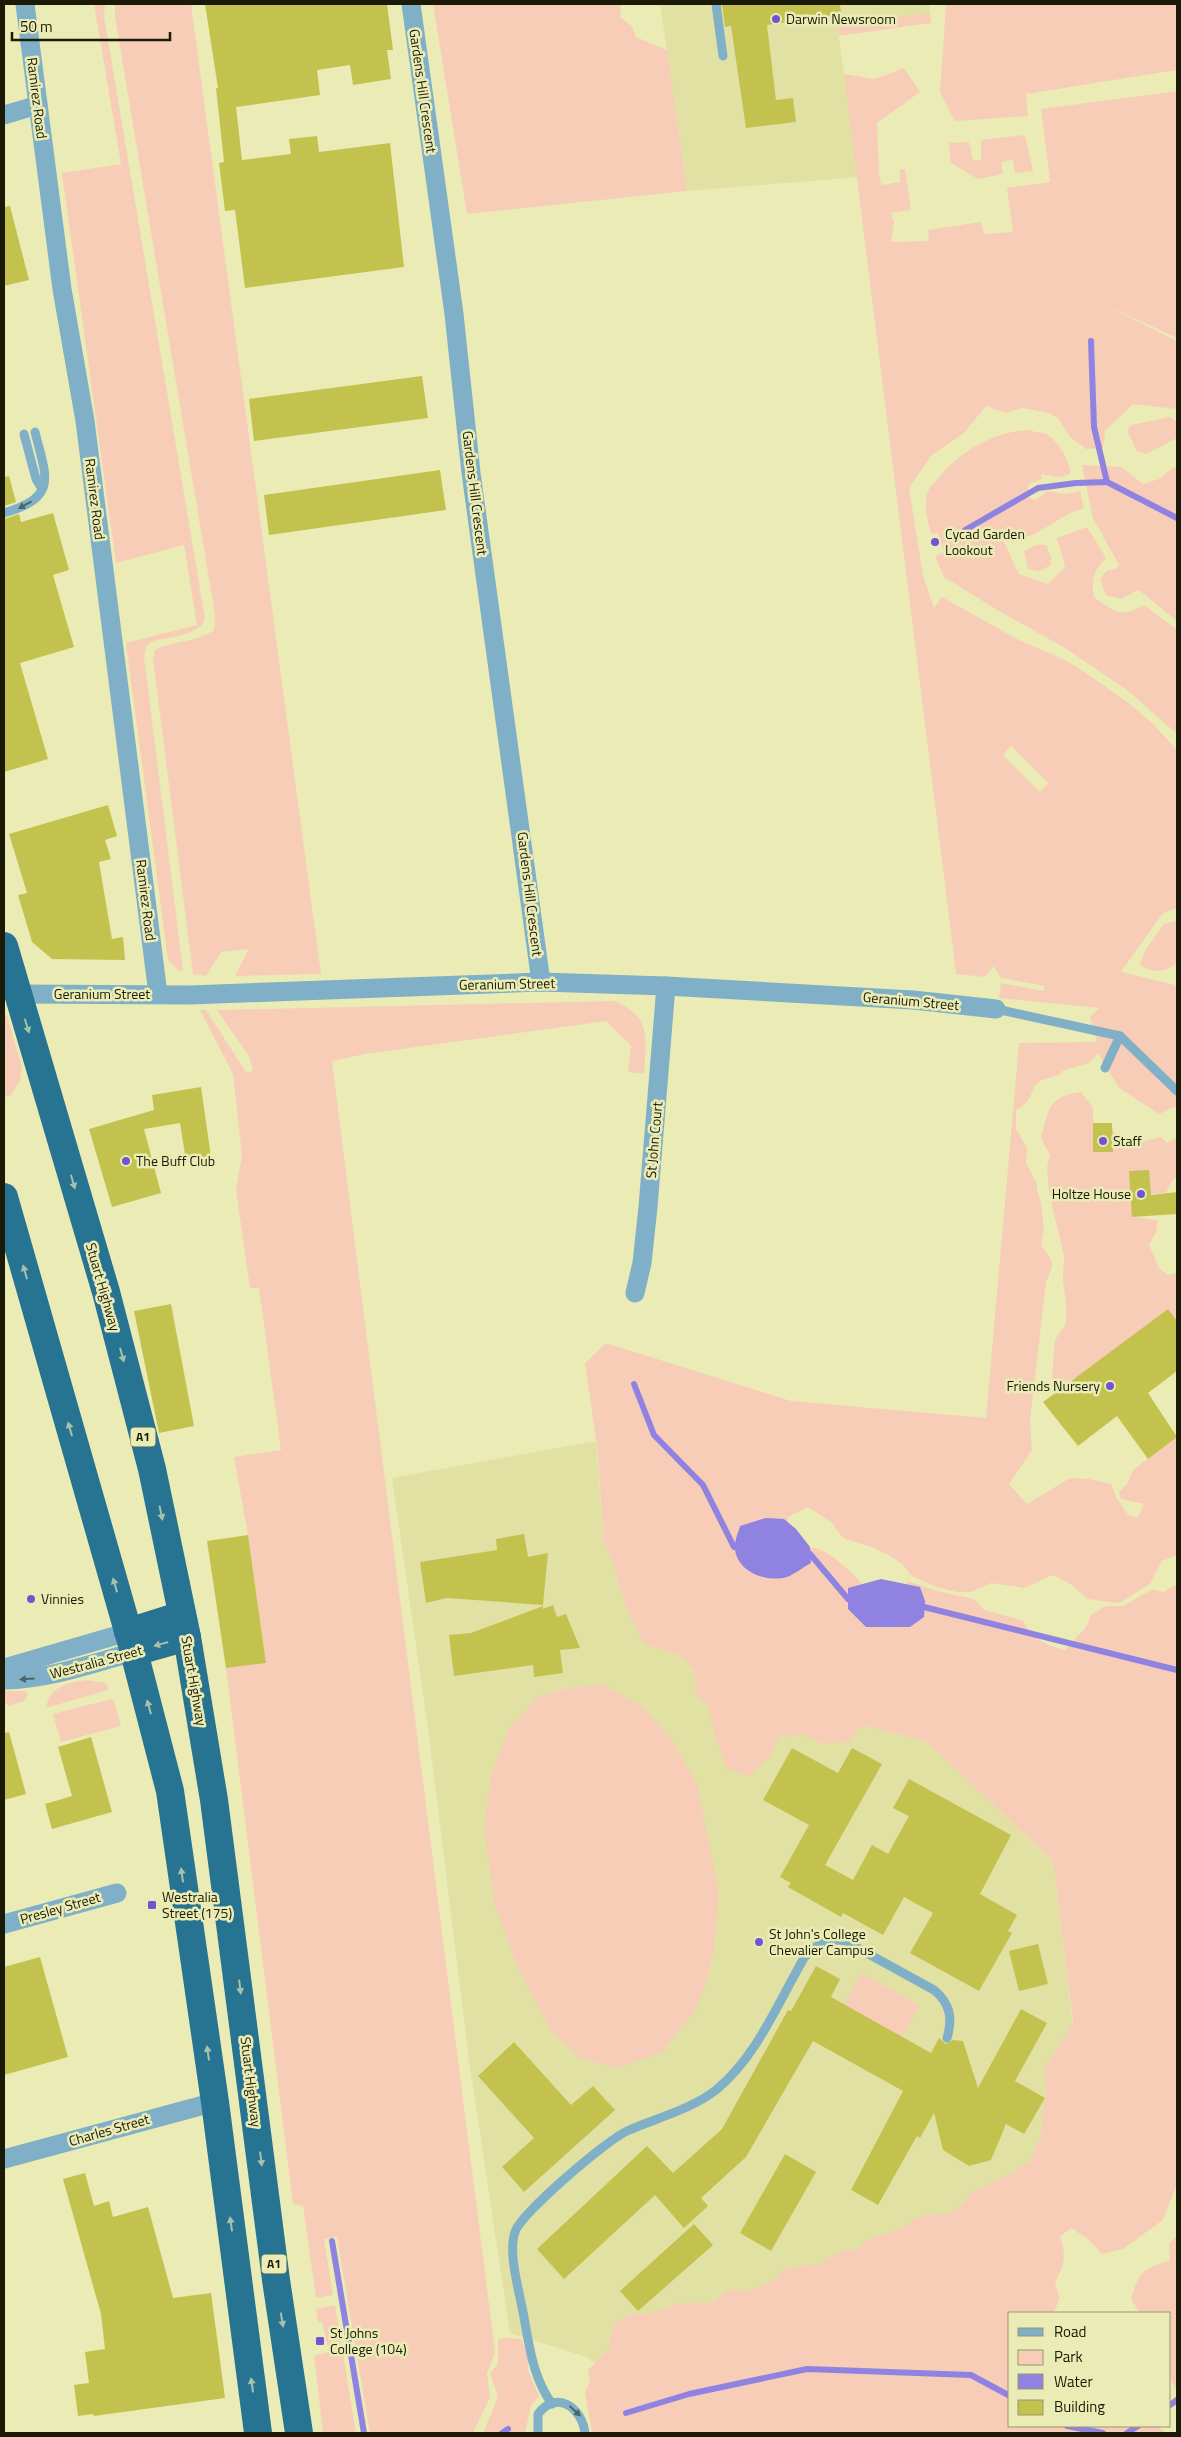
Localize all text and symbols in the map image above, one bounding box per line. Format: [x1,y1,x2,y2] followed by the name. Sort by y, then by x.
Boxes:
[786,8,896,29] place label: Darwin Newsroom
[12,10,170,42] scale bar
[770,13,782,25] marker: Darwin Newsroom
[20,15,53,38] text: 50 m
[404,27,443,154] street label: Gardens Hill Crescent
[22,56,53,140] street label: Ramirez Road
[457,429,494,556] street label: Gardens Hill Crescent
[80,457,111,541] street label: Ramirez Road
[17,501,32,509] one-way arrow
[945,523,1025,560] place label: Cycad Garden Lookout
[929,536,941,548] marker: Cycad Garden Lookout
[512,830,549,957] street label: Gardens Hill Crescent
[131,858,162,942] street label: Ramirez Road
[459,972,555,995] street label: Geranium Street
[54,983,150,1004] street label: Geranium Street
[862,986,960,1015] street label: Geranium Street
[24,1019,32,1034] one-way arrow
[640,1101,667,1179] street label: St John Court
[1113,1130,1142,1151] place label: Staff
[1097,1135,1109,1147] marker: Staff
[136,1150,215,1171] place label: The Buff Club
[120,1155,132,1167] marker: The Buff Club
[70,1175,78,1190] one-way arrow
[1052,1183,1131,1204] place label: Holtze House
[1135,1188,1147,1200] marker: Holtze House
[81,1240,126,1334] street label: Stuart Highway
[21,1265,29,1280] one-way arrow
[118,1348,126,1363] one-way arrow
[1007,1375,1100,1396] place label: Friends Nursery
[1104,1380,1116,1392] marker: Friends Nursery
[66,1421,74,1436] one-way arrow
[130,1428,156,1446] road number: A1
[157,1506,165,1522] one-way arrow
[111,1577,119,1592] one-way arrow
[41,1588,84,1609] place label: Vinnies
[25,1593,37,1605] marker: Vinnies
[176,1634,213,1728] street label: Stuart Highway
[47,1639,145,1684] street label: Westralia Street
[153,1641,168,1649] one-way arrow
[19,1675,35,1683] one-way arrow
[144,1699,152,1714] one-way arrow
[178,1867,186,1883] one-way arrow
[17,1886,103,1929] street label: Presley Street
[162,1886,232,1923] place label: Westralia Street (175)
[146,1899,158,1911] marker: Westralia Street (175)
[769,1923,874,1960] place label: St John's College Chevalier Campus
[753,1936,765,1948] marker: St John's College Chevalier Campus
[236,1980,244,1996] one-way arrow
[236,2035,267,2129] street label: Stuart Highway
[203,2045,211,2061] one-way arrow
[66,2108,152,2151] street label: Charles Street
[257,2151,265,2167] one-way arrow
[227,2215,235,2231] one-way arrow
[262,2254,286,2274] road number: A1
[1008,2312,1171,2427] legend
[278,2313,286,2329] one-way arrow
[1054,2320,1086,2343] text: Road
[330,2322,407,2359] place label: St Johns College (104)
[314,2335,326,2347] marker: St Johns College (104)
[1054,2345,1083,2368] text: Park
[1054,2370,1093,2393] text: Water
[248,2377,256,2393] one-way arrow
[1054,2395,1105,2418] text: Building
[569,2405,581,2417] one-way arrow

